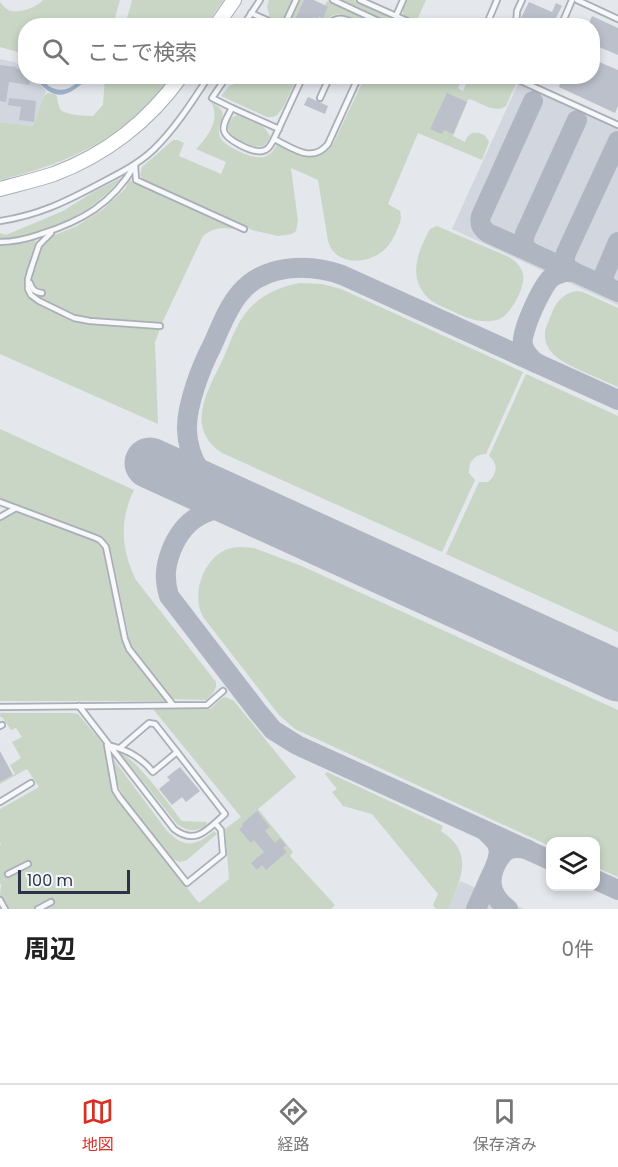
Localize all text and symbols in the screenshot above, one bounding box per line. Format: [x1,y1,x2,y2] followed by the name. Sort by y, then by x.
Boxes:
[18,18,600,84] search box
[39,35,72,68] icon: search
[87,37,197,68] text: ここで検索
[546,837,600,891] map controls
[546,837,600,891] button: layers
[18,867,130,894] scale bar
[27,869,73,892] text: 100 m
[24,931,76,967] text: 周辺
[561,935,594,963] text: 0件
[81,1095,114,1157] tab: 地図
[277,1095,310,1157] tab: 経路
[473,1095,537,1157] tab: 保存済み

